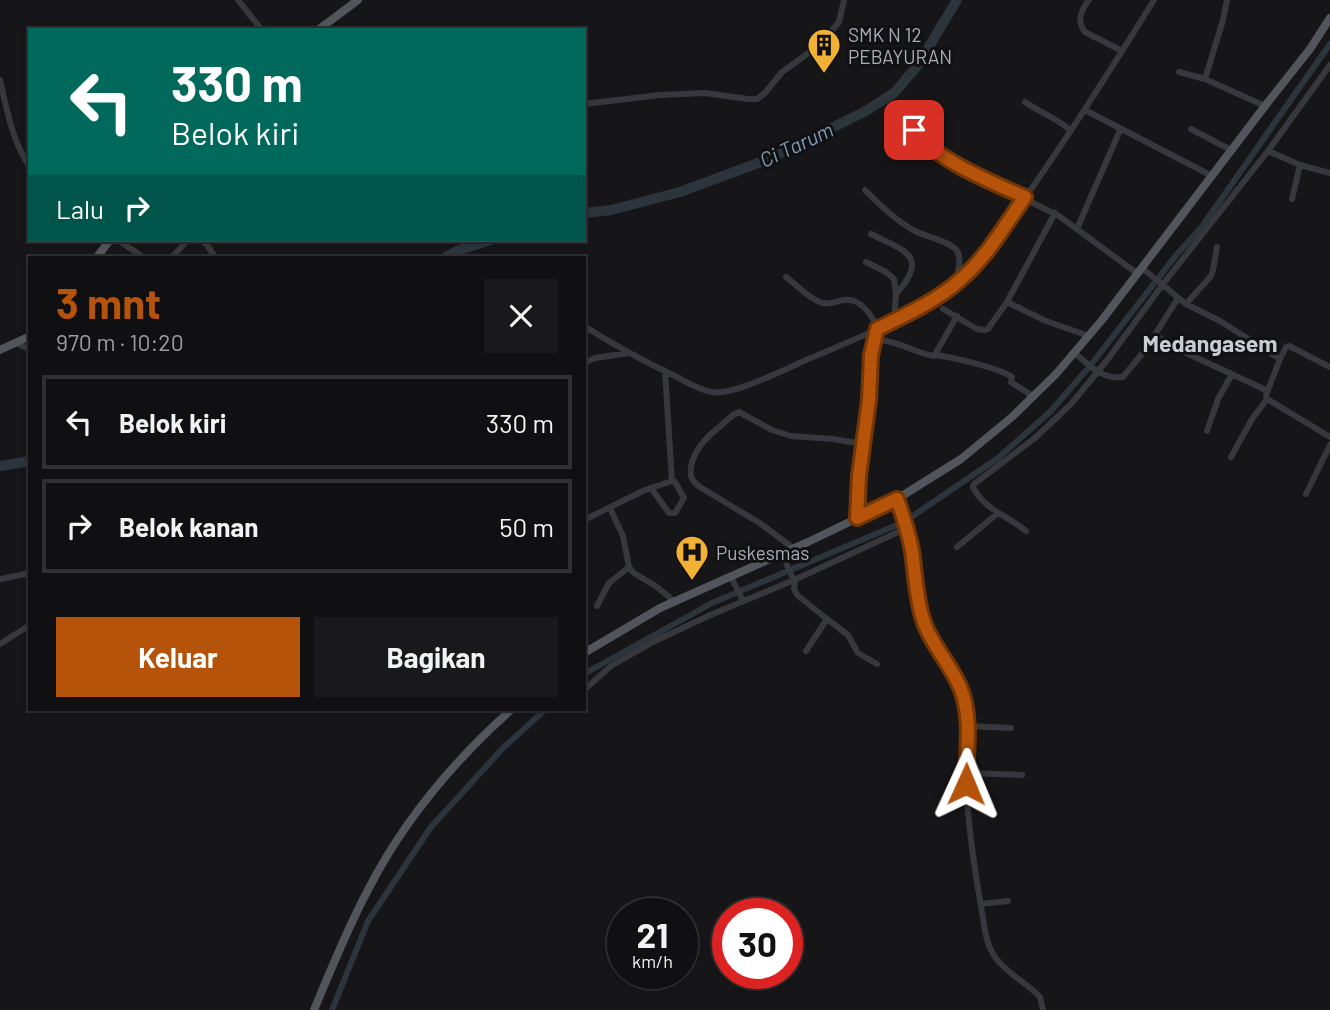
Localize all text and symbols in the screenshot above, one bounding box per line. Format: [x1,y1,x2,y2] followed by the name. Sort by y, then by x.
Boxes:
[848,23,952,68] place label: SMK N 12 PEBAYURAN
[805,26,843,75] building icon: SMK N 12 PEBAYURAN
[171,53,303,112] text: 330 m
[56,56,147,147] icon: left
[884,100,944,160] pin
[895,111,933,149] icon: arrive
[171,113,299,151] text: Belok kiri
[755,116,837,172] water label: Ci Tarum
[118,189,156,227] icon: right
[56,193,104,224] text: Lalu
[56,277,161,327] text: 3 mnt
[484,279,558,353] button: close
[56,328,184,356] text: 970 m · 10:20
[1143,329,1278,357] district label: Medangasem
[60,403,98,441] icon: left
[119,407,226,438] text: Belok kiri
[486,407,554,438] text: 330 m
[60,507,98,545] icon: right
[119,511,258,542] text: Belok kanan
[499,511,554,542] text: 50 m
[673,533,711,582] hospital icon: Puskesmas
[716,541,809,564] place label: Puskesmas
[56,617,300,697] button: Keluar
[314,617,558,697] button: Bagikan
[929,747,1003,821] position arrow
[712,898,803,989] speed limit sign: 30
[637,913,668,955] text: 21
[632,950,673,972] text: km/h

